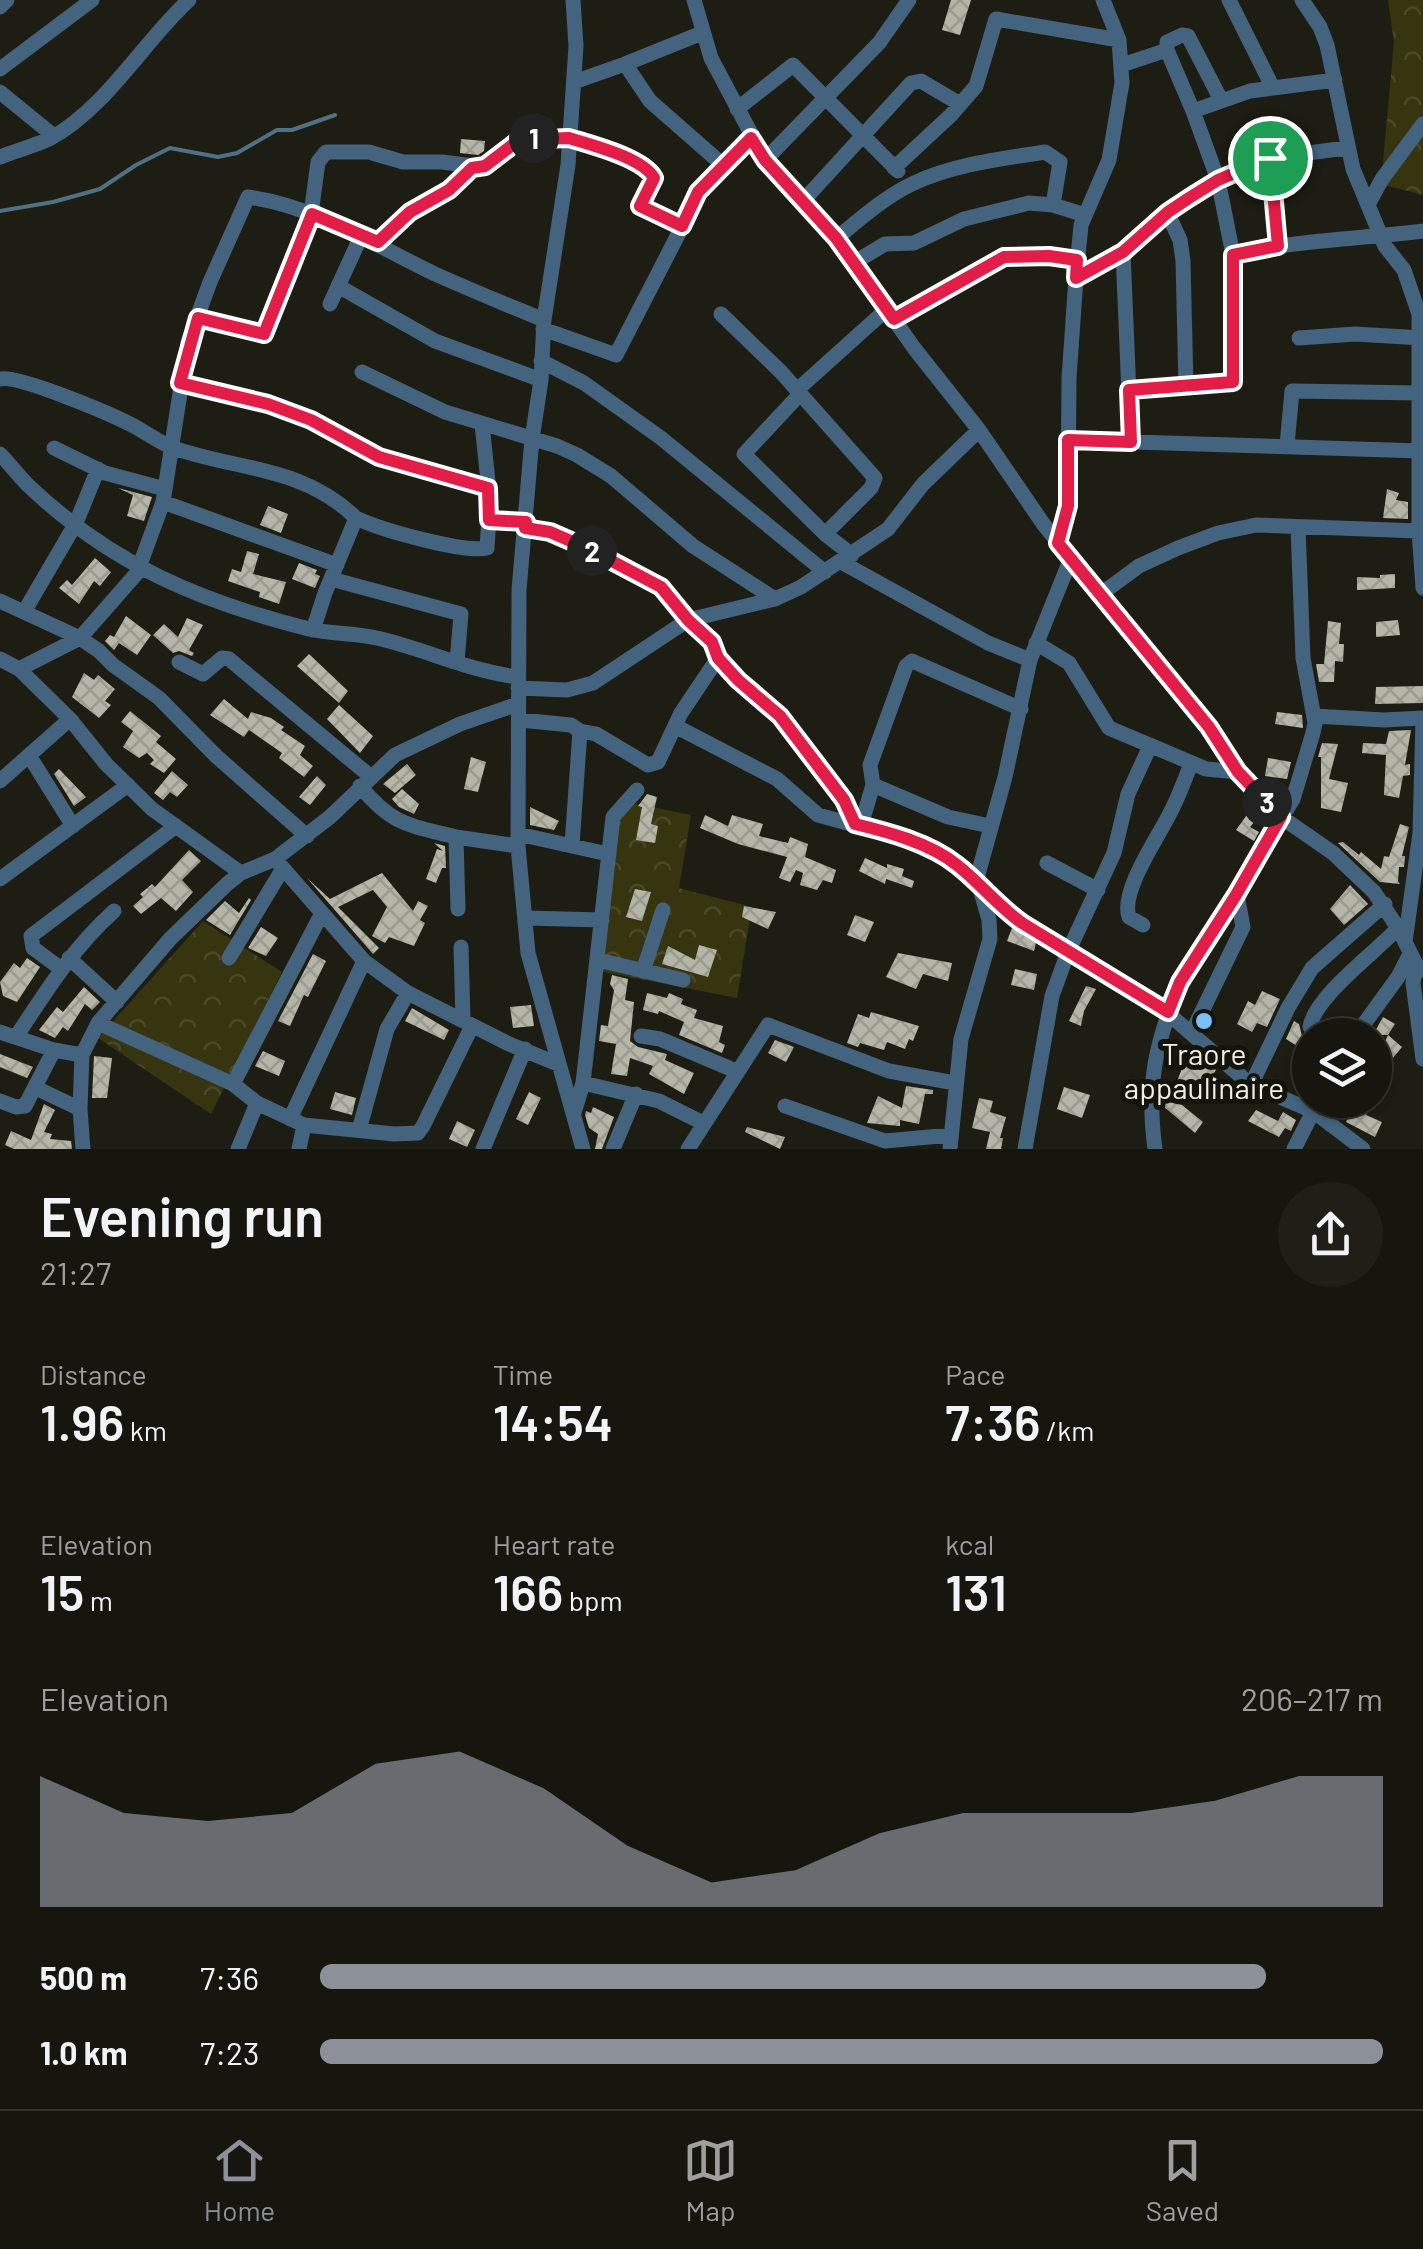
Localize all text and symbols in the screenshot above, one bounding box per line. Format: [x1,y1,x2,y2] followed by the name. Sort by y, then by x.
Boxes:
[509,113,559,163] pin: 1
[1228,116,1313,201] pin
[529,121,539,155] text: 1
[1243,131,1298,186] icon: arrive
[567,526,617,576] pin: 2
[584,534,600,568] text: 2
[1242,777,1292,827] pin: 3
[1259,785,1275,819] text: 3
[1193,1010,1215,1032] marker: Traore appaulinaire
[1292,1018,1392,1118] map controls
[1292,1018,1392,1118] button: layers
[1124,1035,1284,1105] place label: Traore appaulinaire
[40,1182,324,1248] text: Evening run
[1278,1182,1383,1287] button: share
[40,1253,111,1291] text: 21:27
[40,1357,147,1391] text: Distance
[493,1357,553,1391] text: Time
[945,1357,1006,1391] text: Pace
[40,1391,124,1451] text: 1.96
[493,1391,613,1451] text: 14:54
[945,1391,1040,1451] text: 7:36
[124,1413,167,1447] text: km
[1040,1413,1094,1447] text: /km
[40,1527,153,1561] text: Elevation
[493,1527,615,1561] text: Heart rate
[945,1527,994,1561] text: kcal
[40,1561,84,1621] text: 15
[493,1561,563,1621] text: 166
[945,1561,1007,1621] text: 131
[84,1583,113,1617] text: m
[563,1583,623,1617] text: bpm
[40,1679,169,1717] text: Elevation
[1241,1679,1383,1717] text: 206–217 m
[40,1958,127,1996] text: 500 m
[200,1958,259,1996] text: 7:36
[40,2033,128,2071] text: 1.0 km
[200,2033,259,2071] text: 7:23
[204,2133,275,2227] tab: Home
[683,2133,738,2227] tab: Map
[1146,2133,1219,2227] tab: Saved

